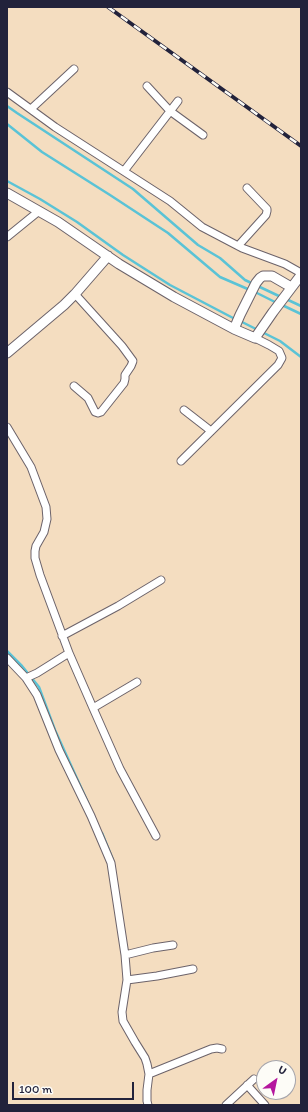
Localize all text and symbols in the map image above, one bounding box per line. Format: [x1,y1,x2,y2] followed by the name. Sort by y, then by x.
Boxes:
[256,1060,296,1100] north arrow
[276,1063,289,1078] text: U
[14,1074,136,1100] scale bar
[19,1082,52,1096] text: 100 m

